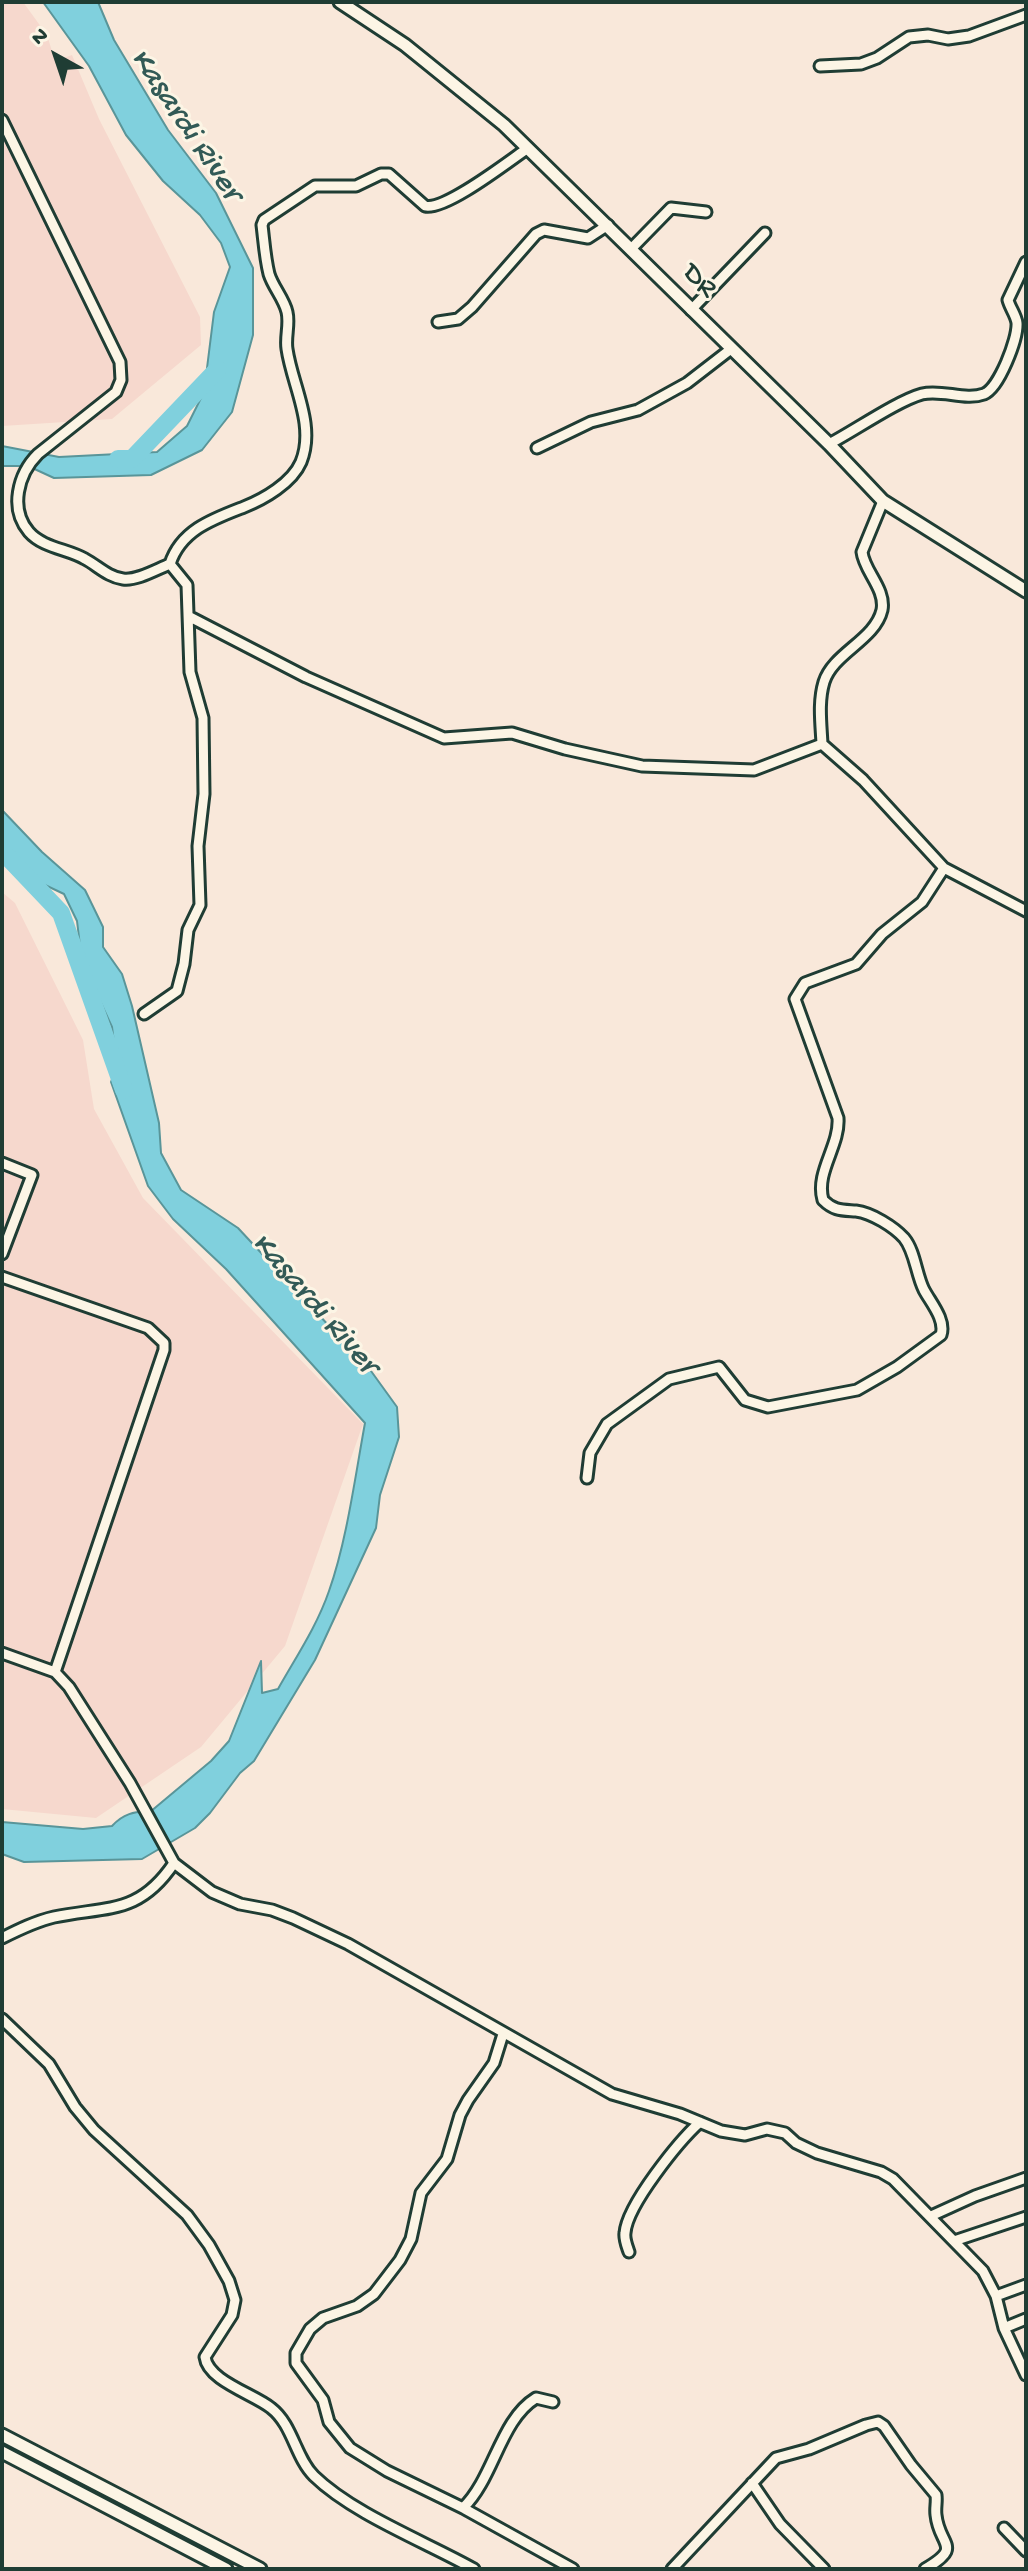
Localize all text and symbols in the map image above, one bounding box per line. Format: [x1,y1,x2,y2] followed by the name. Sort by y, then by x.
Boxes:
[16,16,96,96] north arrow
[27,23,54,52] text: N
[119,43,249,209] water label: Kasardi River
[673,257,723,307] street label: DR
[241,1226,385,1384] water label: Kasardi River

